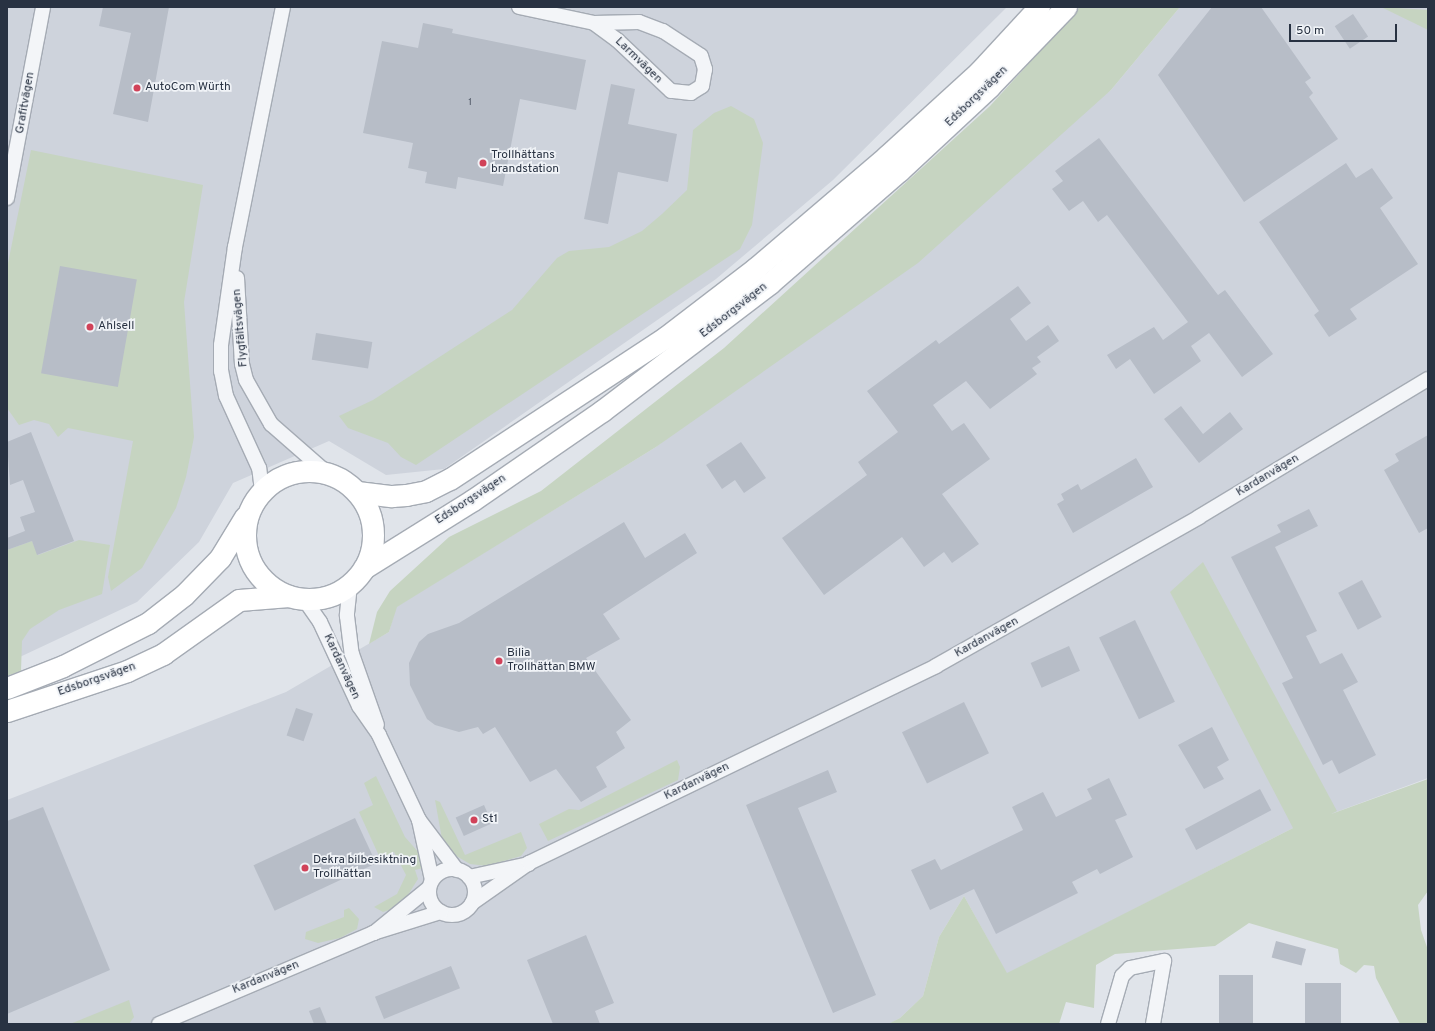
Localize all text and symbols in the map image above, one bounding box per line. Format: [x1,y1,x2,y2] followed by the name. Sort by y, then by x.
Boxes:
[1291,16,1399,42] scale bar
[1296,23,1324,39] text: 50 m
[611,35,665,87] street label: Larmvägen
[943,64,1011,130] street label: Edsborgsvägen
[13,71,39,135] street label: Grafitvägen
[145,81,231,95] place label: AutoCom Würth
[132,83,142,93] marker: AutoCom Würth
[468,97,472,109] house number: 1
[491,149,559,177] place label: Trollhättans brandstation
[478,158,488,168] marker: Trollhättans brandstation
[697,280,771,342] street label: Edsborgsvägen
[230,288,252,368] street label: Flygfältsvägen
[98,320,134,334] place label: Ahlsell
[85,322,95,332] marker: Ahlsell
[1234,452,1302,500] street label: Kardanvägen
[433,472,509,528] street label: Edsborgsvägen
[953,615,1021,661] street label: Kardanvägen
[320,632,362,702] street label: Kardanvägen
[507,647,596,675] place label: Bilia Trollhättan BMW
[494,656,504,666] marker: Bilia Trollhättan BMW
[56,660,138,700] street label: Edsborgsvägen
[662,760,732,804] street label: Kardanvägen
[482,813,498,827] place label: St1
[469,815,479,825] marker: St1
[313,854,416,882] place label: Dekra bilbesiktning Trollhättan
[300,863,310,873] marker: Dekra bilbesiktning Trollhättan
[230,958,302,998] street label: Kardanvägen

